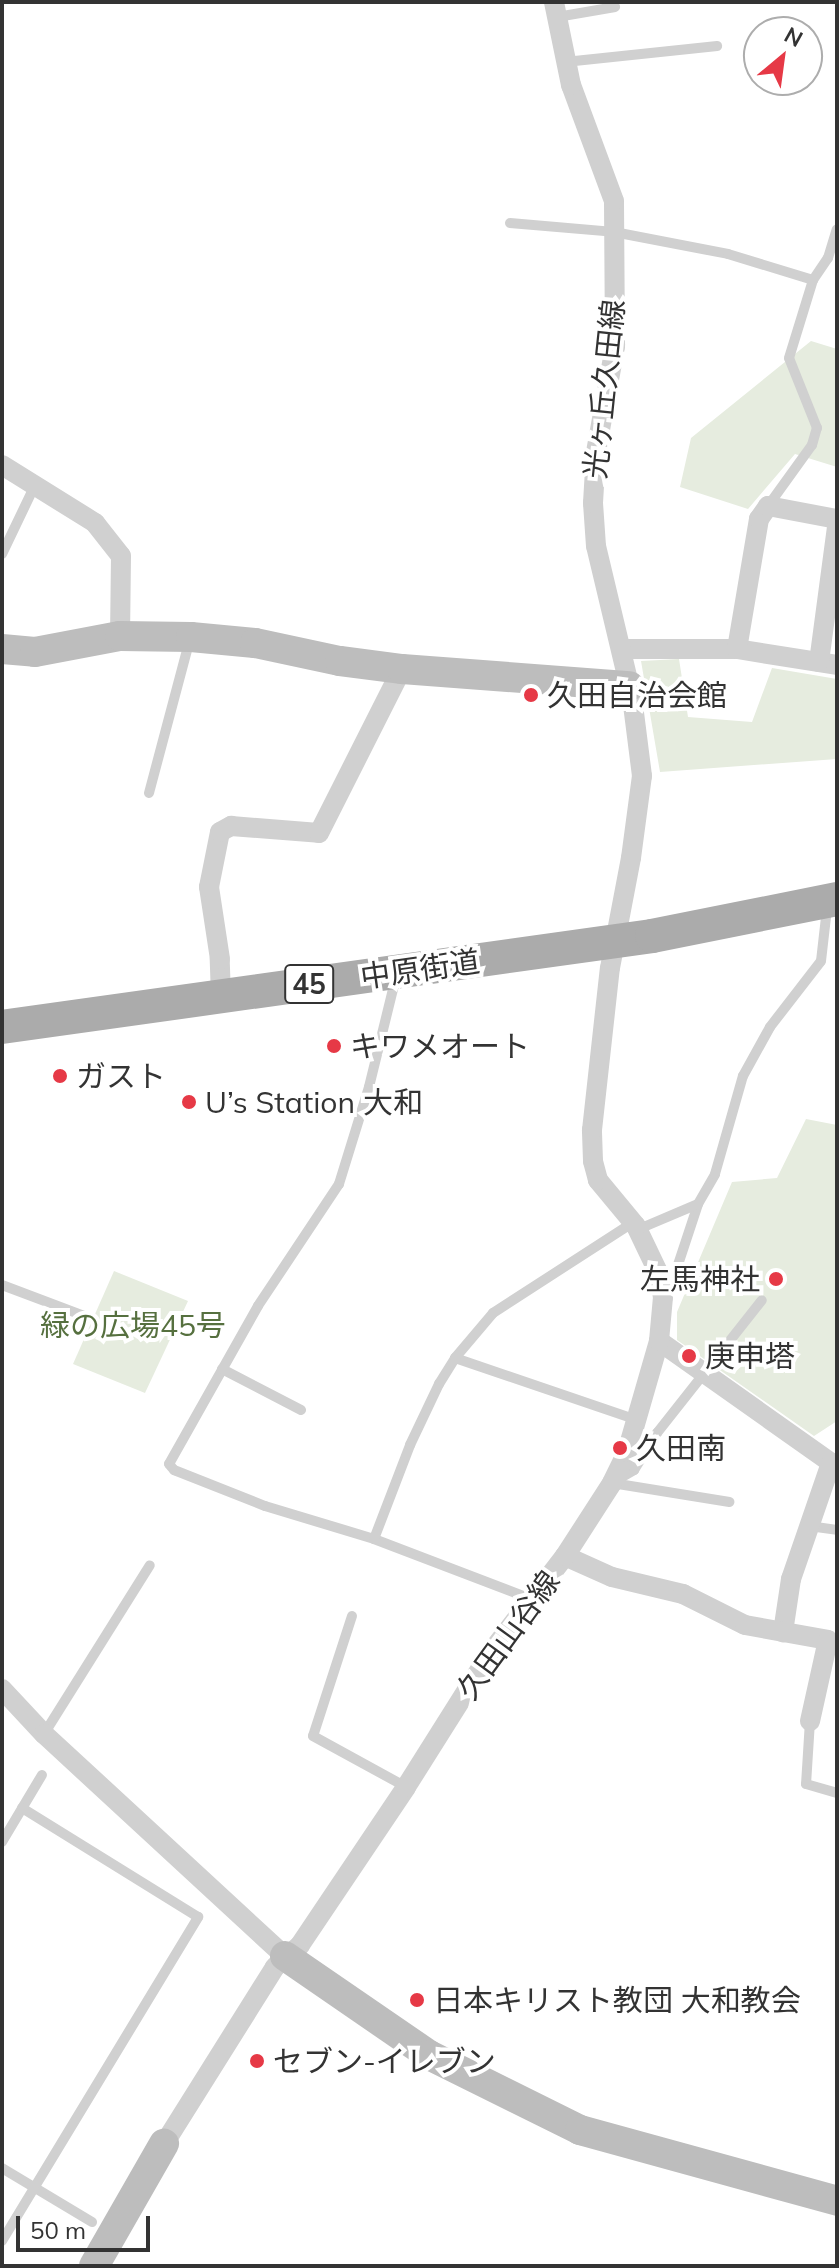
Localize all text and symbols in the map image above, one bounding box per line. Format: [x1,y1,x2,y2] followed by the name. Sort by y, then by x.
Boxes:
[743,16,823,96] north arrow
[780,20,808,53] text: N
[577,298,631,480] street label: 光ヶ丘久田線
[547,677,727,713] place label: 久田自治会館
[522,686,540,704] marker: 久田自治会館
[358,943,482,995] street label: 中原街道
[283,960,335,1008] road number: 45
[350,1028,530,1064] place label: キワメオート
[325,1037,343,1055] marker: キワメオート
[76,1058,166,1094] place label: ガスト
[51,1067,69,1085] marker: ガスト
[205,1084,423,1120] place label: U’s Station 大和
[180,1093,198,1111] marker: U’s Station 大和
[640,1261,760,1297] place label: 左馬神社
[767,1270,785,1288] marker: 左馬神社
[40,1307,226,1343] park label: 緑の広場45号
[705,1338,795,1374] place label: 庚申塔
[680,1347,698,1365] marker: 庚申塔
[636,1430,726,1466] place label: 久田南
[611,1439,629,1457] marker: 久田南
[449,1564,567,1706] street label: 久田山谷線
[433,1982,801,2018] place label: 日本キリスト教団 大和教会
[408,1991,426,2009] marker: 日本キリスト教団 大和教会
[273,2043,496,2079] place label: セブン-イレブン
[248,2052,266,2070] marker: セブン-イレブン
[20,2200,154,2250] scale bar
[30,2215,86,2245] text: 50 m

